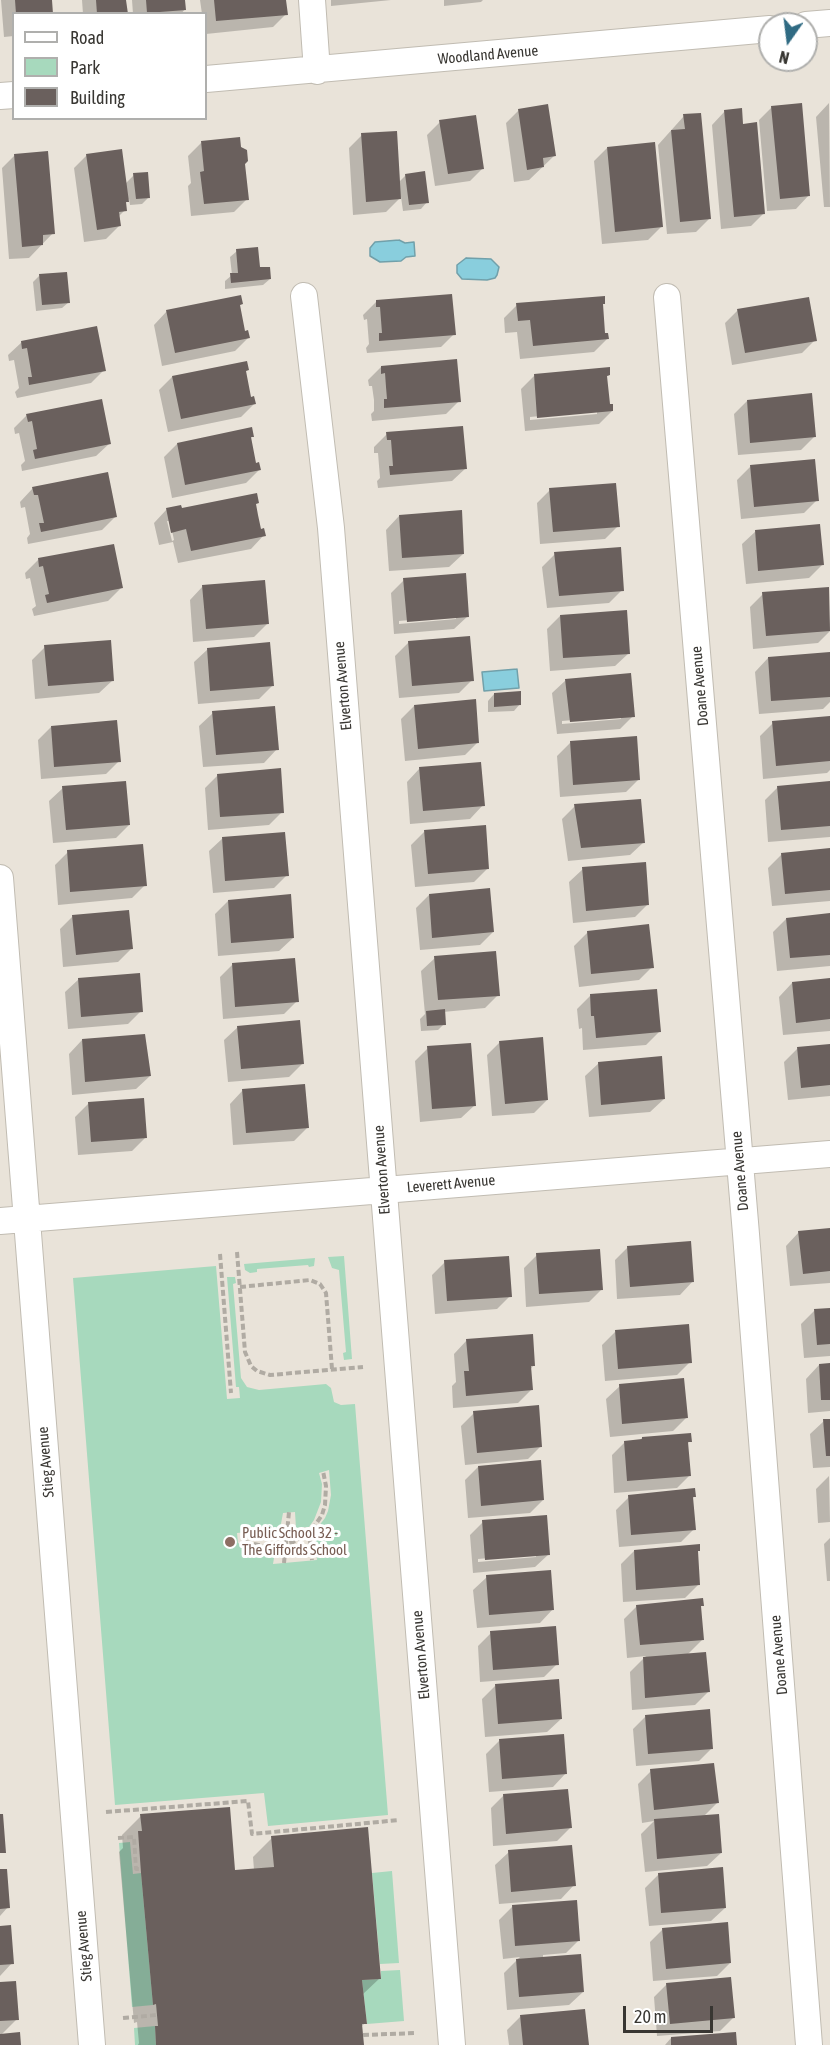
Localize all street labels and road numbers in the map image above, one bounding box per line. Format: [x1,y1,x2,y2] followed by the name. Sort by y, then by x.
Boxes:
[437,42,539,68] street label: Woodland Avenue
[330,641,356,731] street label: Elverton Avenue
[688,645,712,727] street label: Doane Avenue
[370,1125,394,1215] street label: Elverton Avenue
[728,1130,752,1212] street label: Doane Avenue
[406,1171,496,1197] street label: Leverett Avenue
[34,1426,58,1498] street label: Stieg Avenue
[408,1610,434,1700] street label: Elverton Avenue
[767,1614,791,1696] street label: Doane Avenue
[72,1910,96,1982] street label: Stieg Avenue

